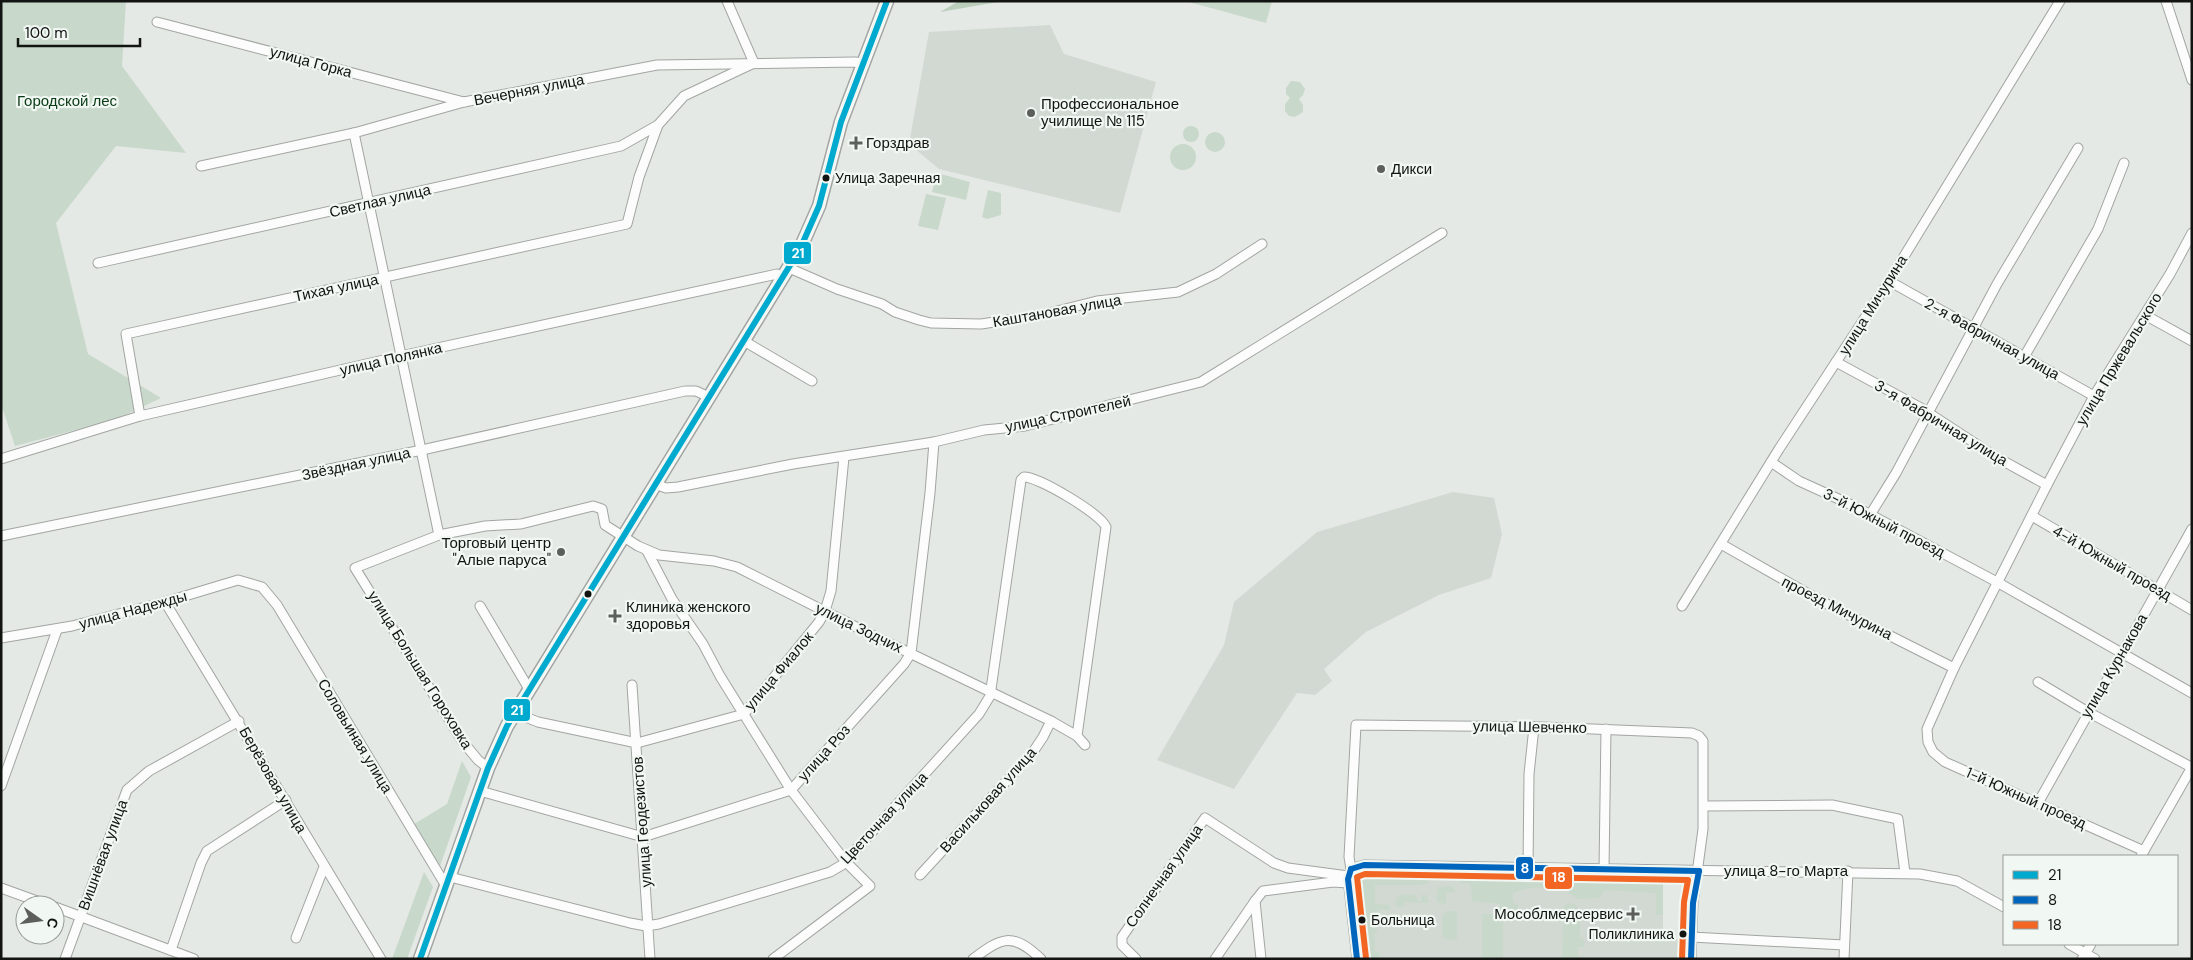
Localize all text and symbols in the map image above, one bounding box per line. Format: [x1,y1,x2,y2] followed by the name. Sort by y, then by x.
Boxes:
[18,15,140,47] scale bar
[25,23,68,43] text: 100 m
[268,41,355,83] street label: улица Горка
[472,69,587,111] street label: Вечерняя улица
[17,91,118,111] park label: Городской лес
[1041,94,1179,131] place label: Профессиональное училище № 115
[1025,107,1037,119] marker: Профессиональное училище № 115
[866,133,930,153] place label: Горздрав
[850,137,862,149] marker: Горздрав
[1391,159,1432,179] place label: Дикси
[1375,163,1387,175] marker: Дикси
[835,169,940,187] place label: Улица Заречная
[821,173,831,183] marker: Улица Заречная
[327,179,433,222] street label: Светлая улица
[783,241,812,265] line badge: 21
[791,244,805,262] text: 21
[1834,251,1912,359] street label: улица Мичурина
[292,269,381,307] street label: Тихая улица
[2071,289,2167,429] street label: улица Пржевальского
[991,290,1124,332] street label: Каштановая улица
[1921,293,2064,385] street label: 2-я Фабричная улица
[338,337,445,380] street label: улица Полянка
[1871,375,2012,471] street label: 3-я Фабричная улица
[1003,391,1133,437] street label: улица Строителей
[300,443,413,485] street label: Звёздная улица
[1820,484,1948,562] street label: 3-й Южный проезд
[2049,521,2175,605] street label: 4-й Южный проезд
[441,533,551,570] place label: Торговый центр "Алые паруса"
[555,546,567,558] marker: Торговый центр "Алые паруса"
[1778,572,1896,645] street label: проезд Мичурина
[77,586,189,634] street label: улица Надежды
[363,587,477,753] street label: улица Большая Гороховка
[583,589,593,599] unlabelled marker
[626,597,750,634] place label: Клиника женского здоровья
[812,598,906,658] street label: улица Зодчих
[608,609,622,623] marker: Клиника женского здоровья
[2076,610,2152,722] street label: улица Курнакова
[740,627,818,715] street label: улица Фиалок
[313,675,397,798] street label: Соловьиная улица
[503,698,531,722] line badge: 21
[510,701,524,719] text: 21
[1473,716,1587,738] street label: улица Шевченко
[793,720,855,786] street label: улица Роз
[234,723,312,837] street label: Берёзовая улица
[935,743,1041,857] street label: Васильковая улица
[627,756,657,888] street label: улица Геодезистов
[1963,762,2090,834] street label: 1-й Южный проезд
[836,767,932,868] street label: Цветочная улица
[74,796,133,913] street label: Вишнёвая улица
[1121,820,1207,932] street label: Солнечная улица
[2003,855,2178,945] legend
[1515,856,1534,880] line badge: 8
[1521,859,1530,877] text: 8
[1724,861,1849,881] street label: улица 8-го Марта
[2048,865,2061,885] text: 21
[1544,866,1573,890] line badge: 18
[1552,868,1566,886] text: 18
[2048,890,2057,910] text: 8
[15,895,65,945] north arrow
[1494,904,1623,924] place label: Мособлмедсервис
[1627,908,1639,920] marker: Мособлмедсервис
[1371,911,1435,929] place label: Больница
[1357,915,1367,925] marker: Больница
[2048,915,2062,935] text: 18
[43,916,63,930] text: С
[1588,925,1674,943] place label: Поликлиника
[1678,929,1688,939] marker: Поликлиника

